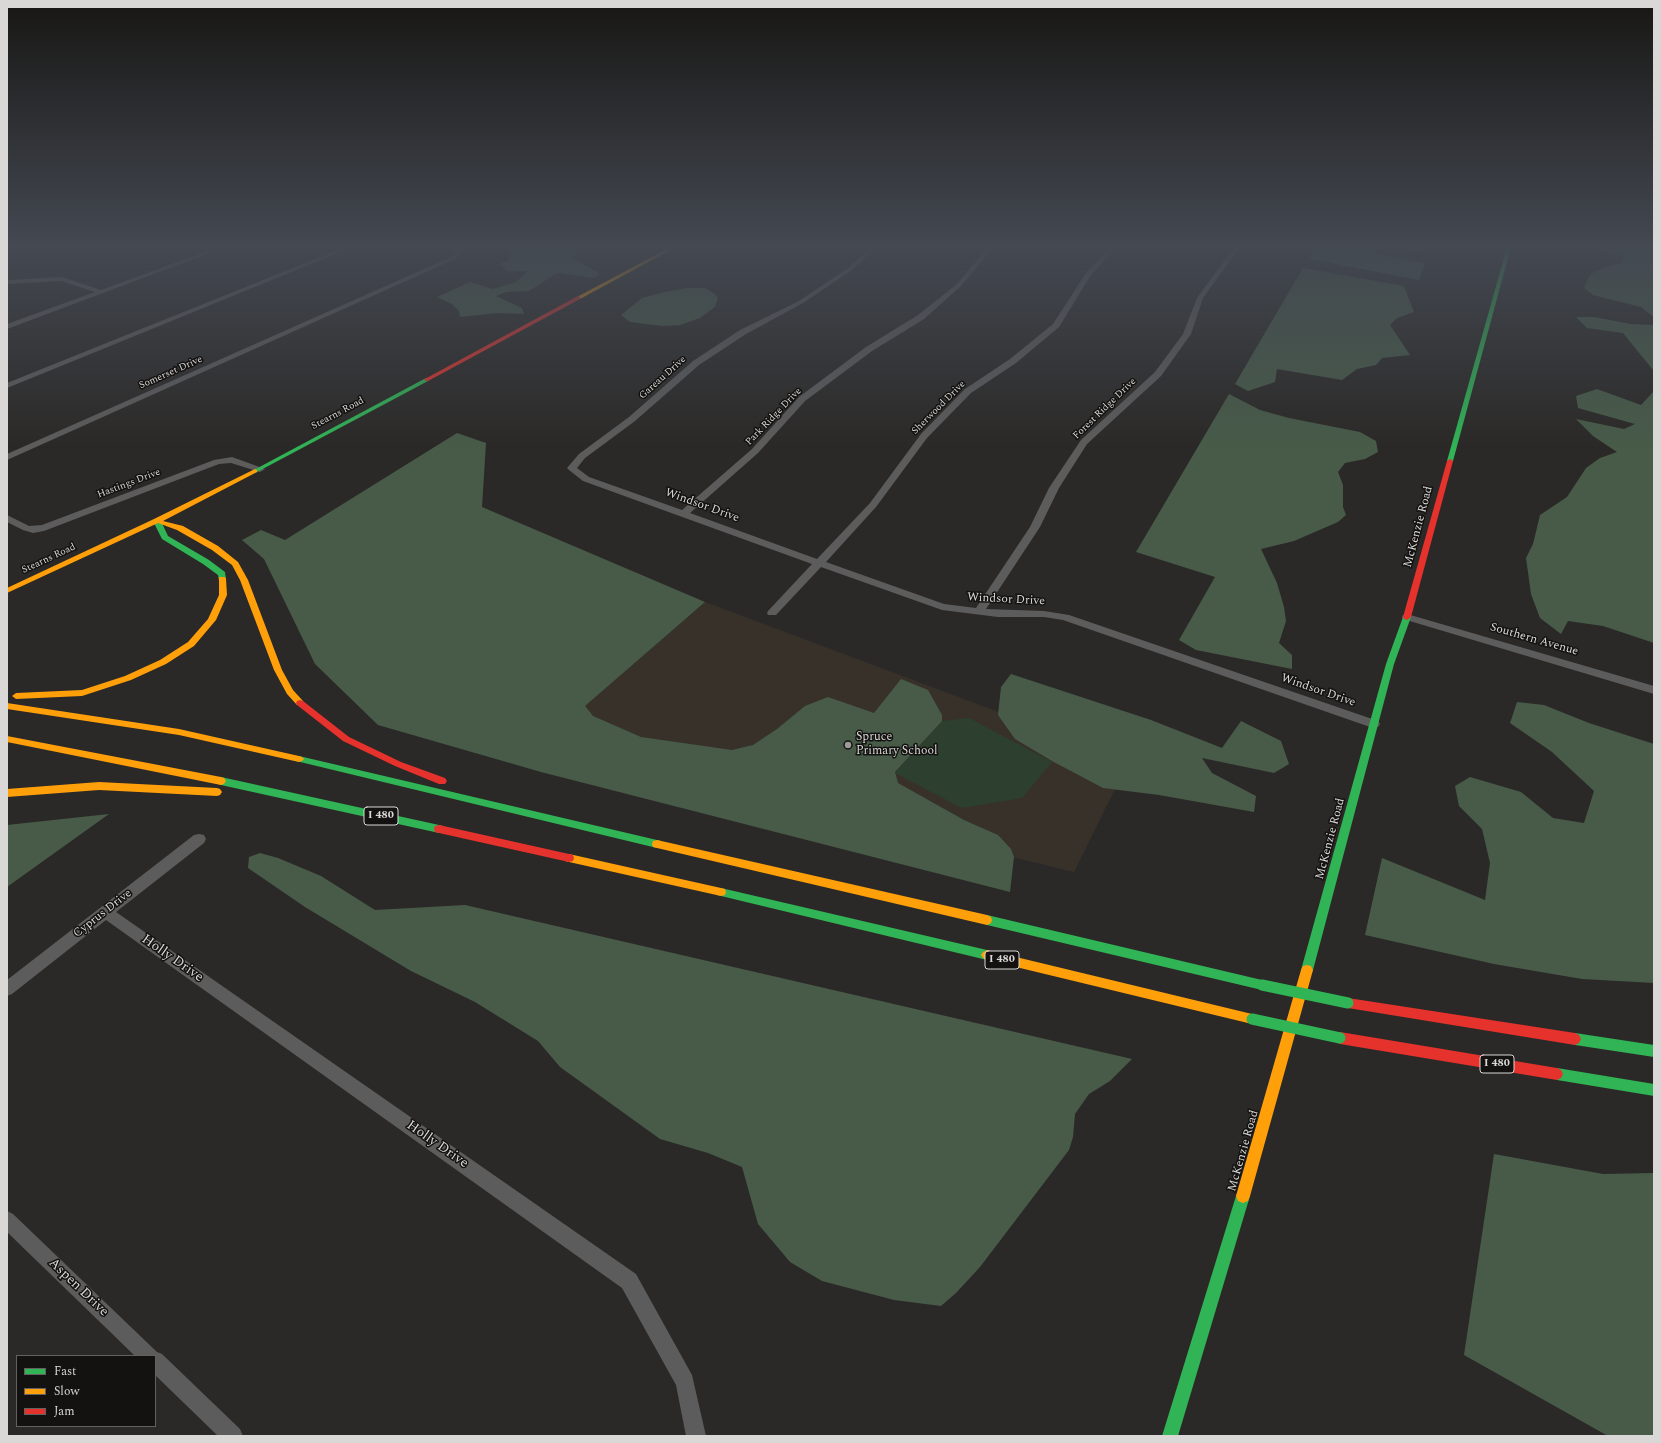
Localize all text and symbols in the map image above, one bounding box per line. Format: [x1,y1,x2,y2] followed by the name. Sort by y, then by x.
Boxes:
[137,354,205,392] street label: Somerset Drive
[637,354,689,402] street label: Gareau Drive
[1071,376,1139,442] street label: Forest Ridge Drive
[910,379,968,437] street label: Sherwood Drive
[743,386,805,448] street label: Park Ridge Drive
[310,395,366,433] street label: Stearns Road
[96,467,162,501] street label: Hastings Drive
[1401,485,1437,569] street label: McKenzie Road
[663,486,741,526] street label: Windsor Drive
[20,541,78,577] street label: Stearns Road
[967,591,1045,609] street label: Windsor Drive
[1488,621,1580,659] street label: Southern Avenue
[1279,672,1357,710] street label: Windsor Drive
[856,731,938,759] place label: Spruce Primary School
[843,740,853,750] marker: Spruce Primary School
[1313,797,1349,881] street label: McKenzie Road
[364,807,398,825] road number: I 480
[71,887,135,941] street label: Cyprus Drive
[138,932,206,986] street label: Holly Drive
[985,951,1019,969] road number: I 480
[1480,1055,1514,1073] road number: I 480
[1226,1109,1262,1193] street label: McKenzie Road
[403,1118,471,1172] street label: Holly Drive
[44,1255,112,1321] street label: Aspen Drive
[16,1355,156,1427] legend
[54,1362,76,1381] text: Fast
[54,1382,79,1401] text: Slow
[54,1402,75,1421] text: Jam

